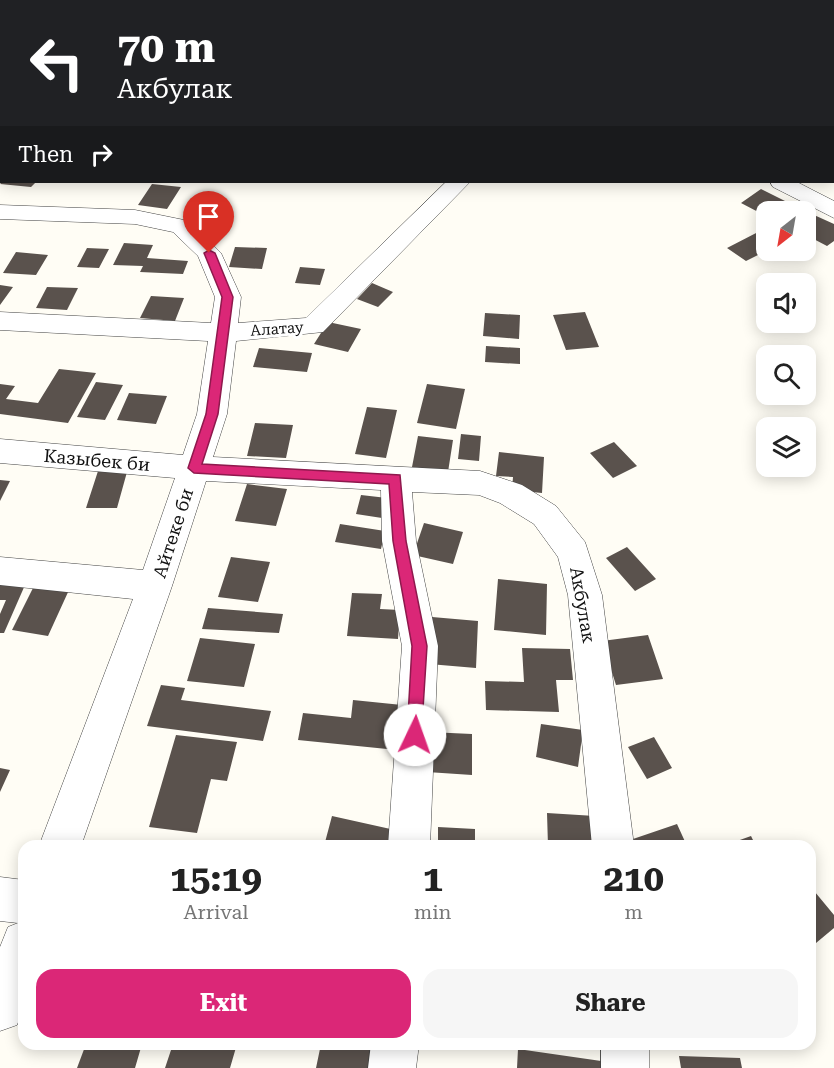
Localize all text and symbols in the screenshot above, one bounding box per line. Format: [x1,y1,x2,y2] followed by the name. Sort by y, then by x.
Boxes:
[117,23,215,72] text: 70 m
[18,24,96,102] icon: left
[117,73,233,105] text: Акбулак
[85,138,118,171] icon: right
[18,142,73,167] text: Then
[183,191,234,253] pin
[192,200,225,233] icon: arrive
[756,201,816,261] north arrow
[756,201,816,477] map controls
[756,273,816,333] button: sound
[250,318,304,340] street label: Алатау
[756,345,816,405] button: search
[756,417,816,477] button: layers
[43,445,151,475] street label: Казыбек би
[149,486,197,580] street label: Айтеке би
[566,565,600,645] street label: Акбулак
[383,703,447,767] position arrow
[170,858,262,900] text: 15:19
[423,858,443,900] text: 1
[604,858,664,900] text: 210
[183,900,248,924] text: Arrival
[414,900,451,924] text: min
[625,900,643,924] text: m
[36,969,411,1038] button: Exit
[423,969,798,1038] button: Share

